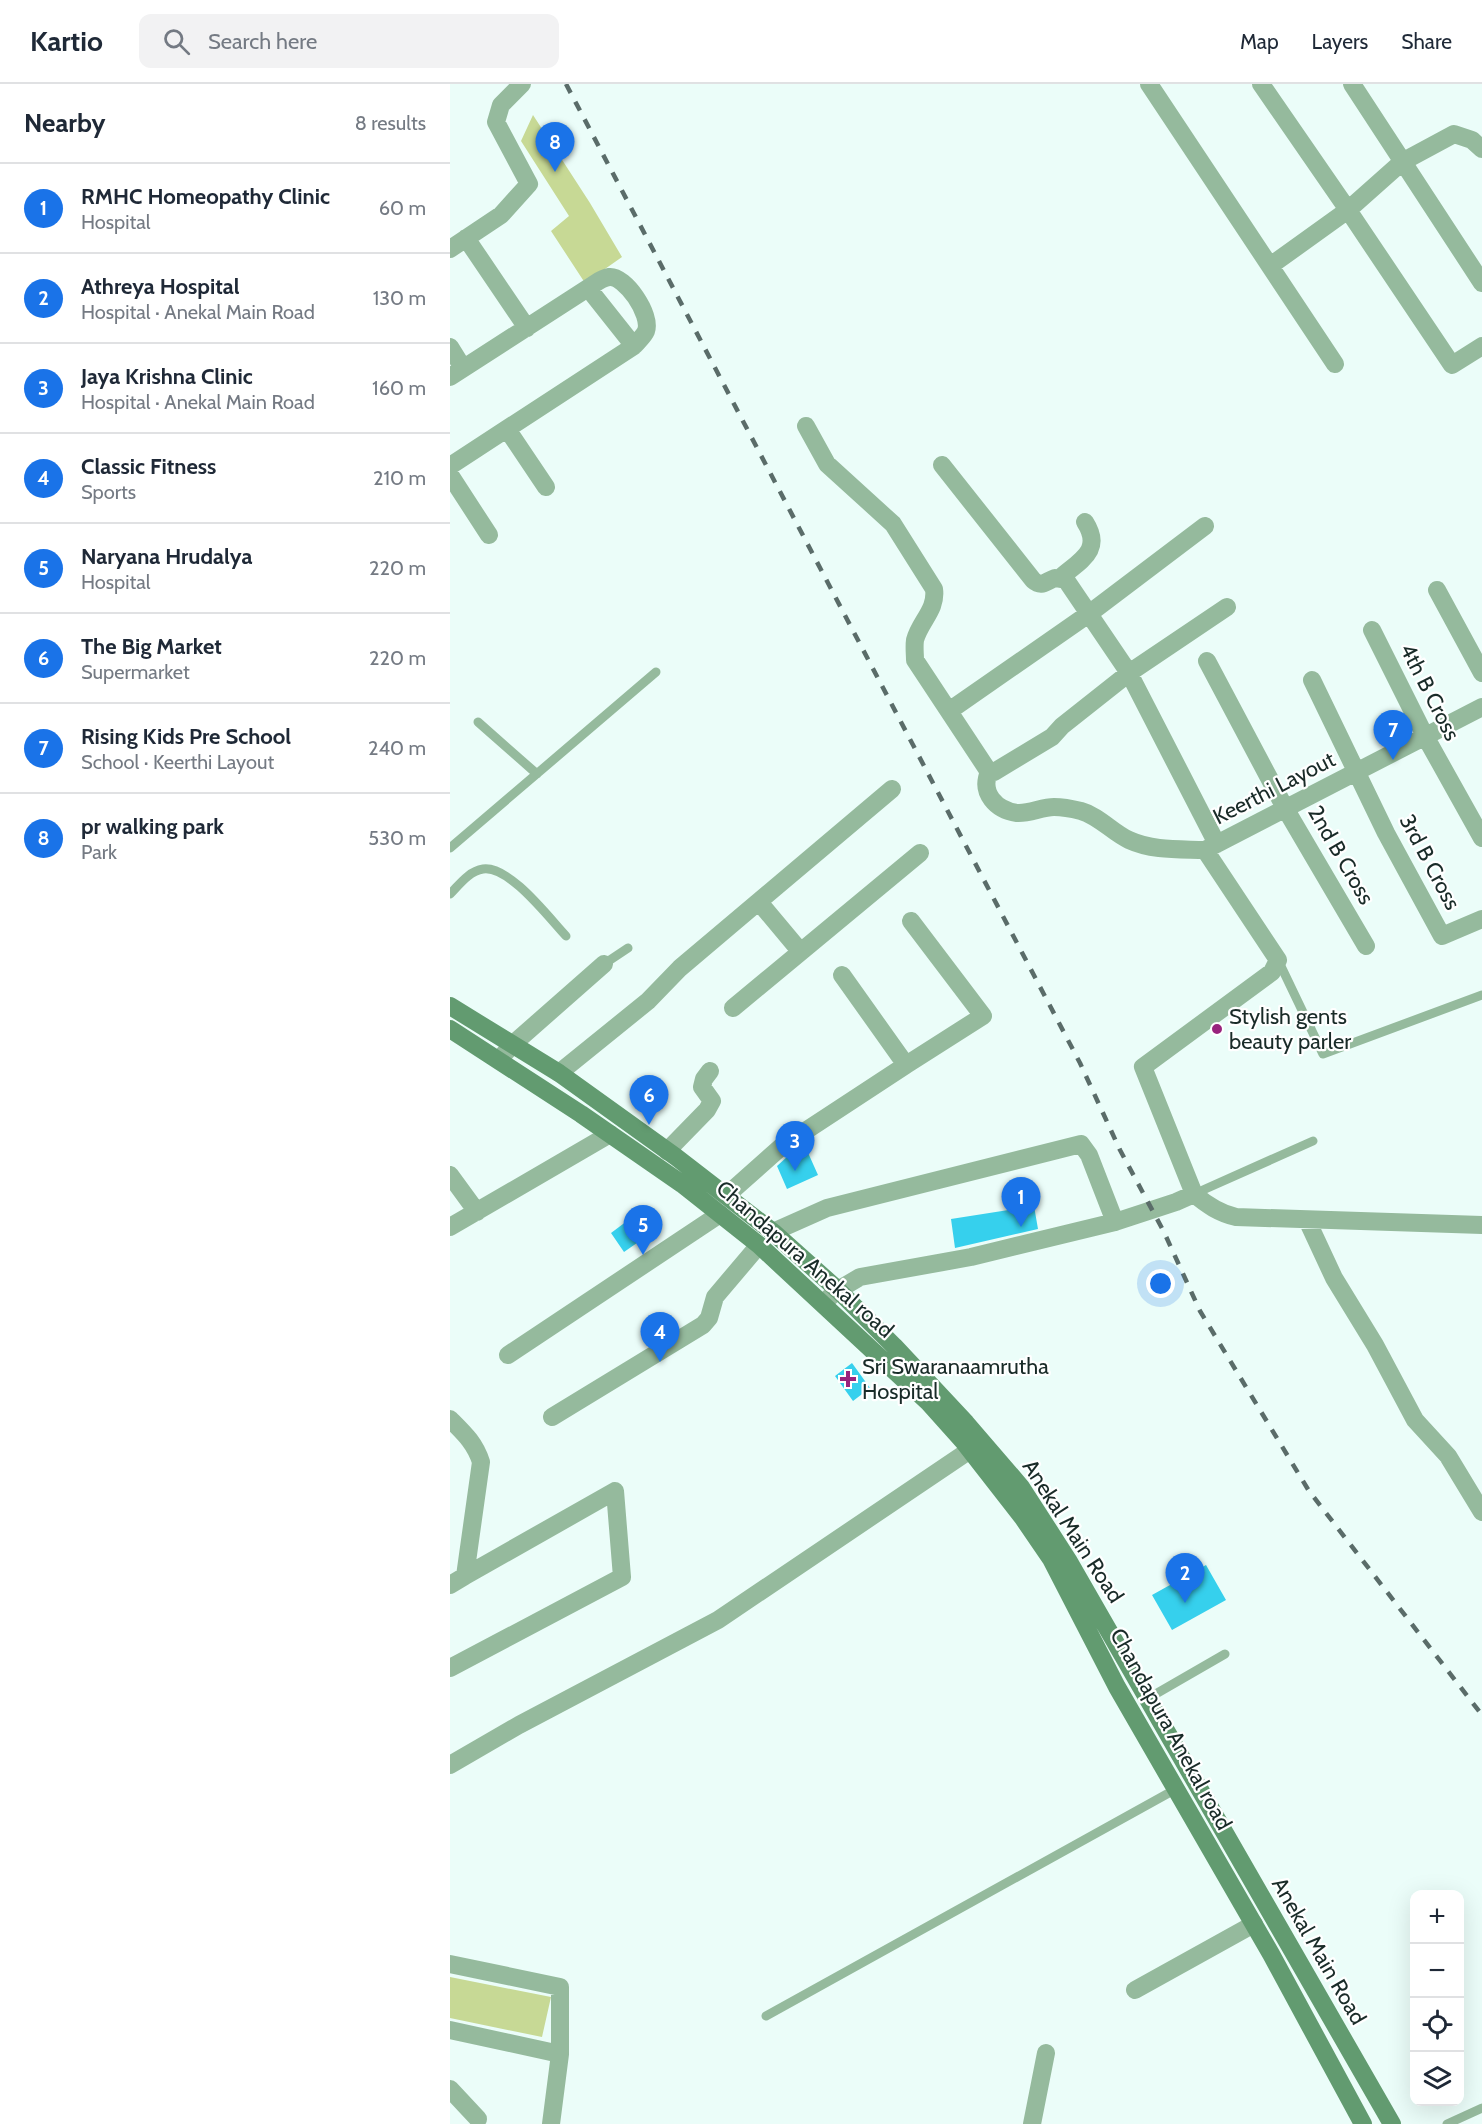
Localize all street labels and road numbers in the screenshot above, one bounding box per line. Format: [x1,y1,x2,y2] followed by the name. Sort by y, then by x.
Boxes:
[1394,639,1466,745] street label: 4th B Cross
[1209,745,1340,830] street label: Keerthi Layout
[1302,801,1380,909] street label: 2nd B Cross
[1394,810,1466,914] street label: 3rd B Cross
[711,1175,899,1343] street label: Chandapura Anekal road
[1017,1454,1129,1608] street label: Anekal Main Road
[1104,1623,1238,1835] street label: Chandapura Anekal road
[1266,1873,1372,2029] street label: Anekal Main Road

